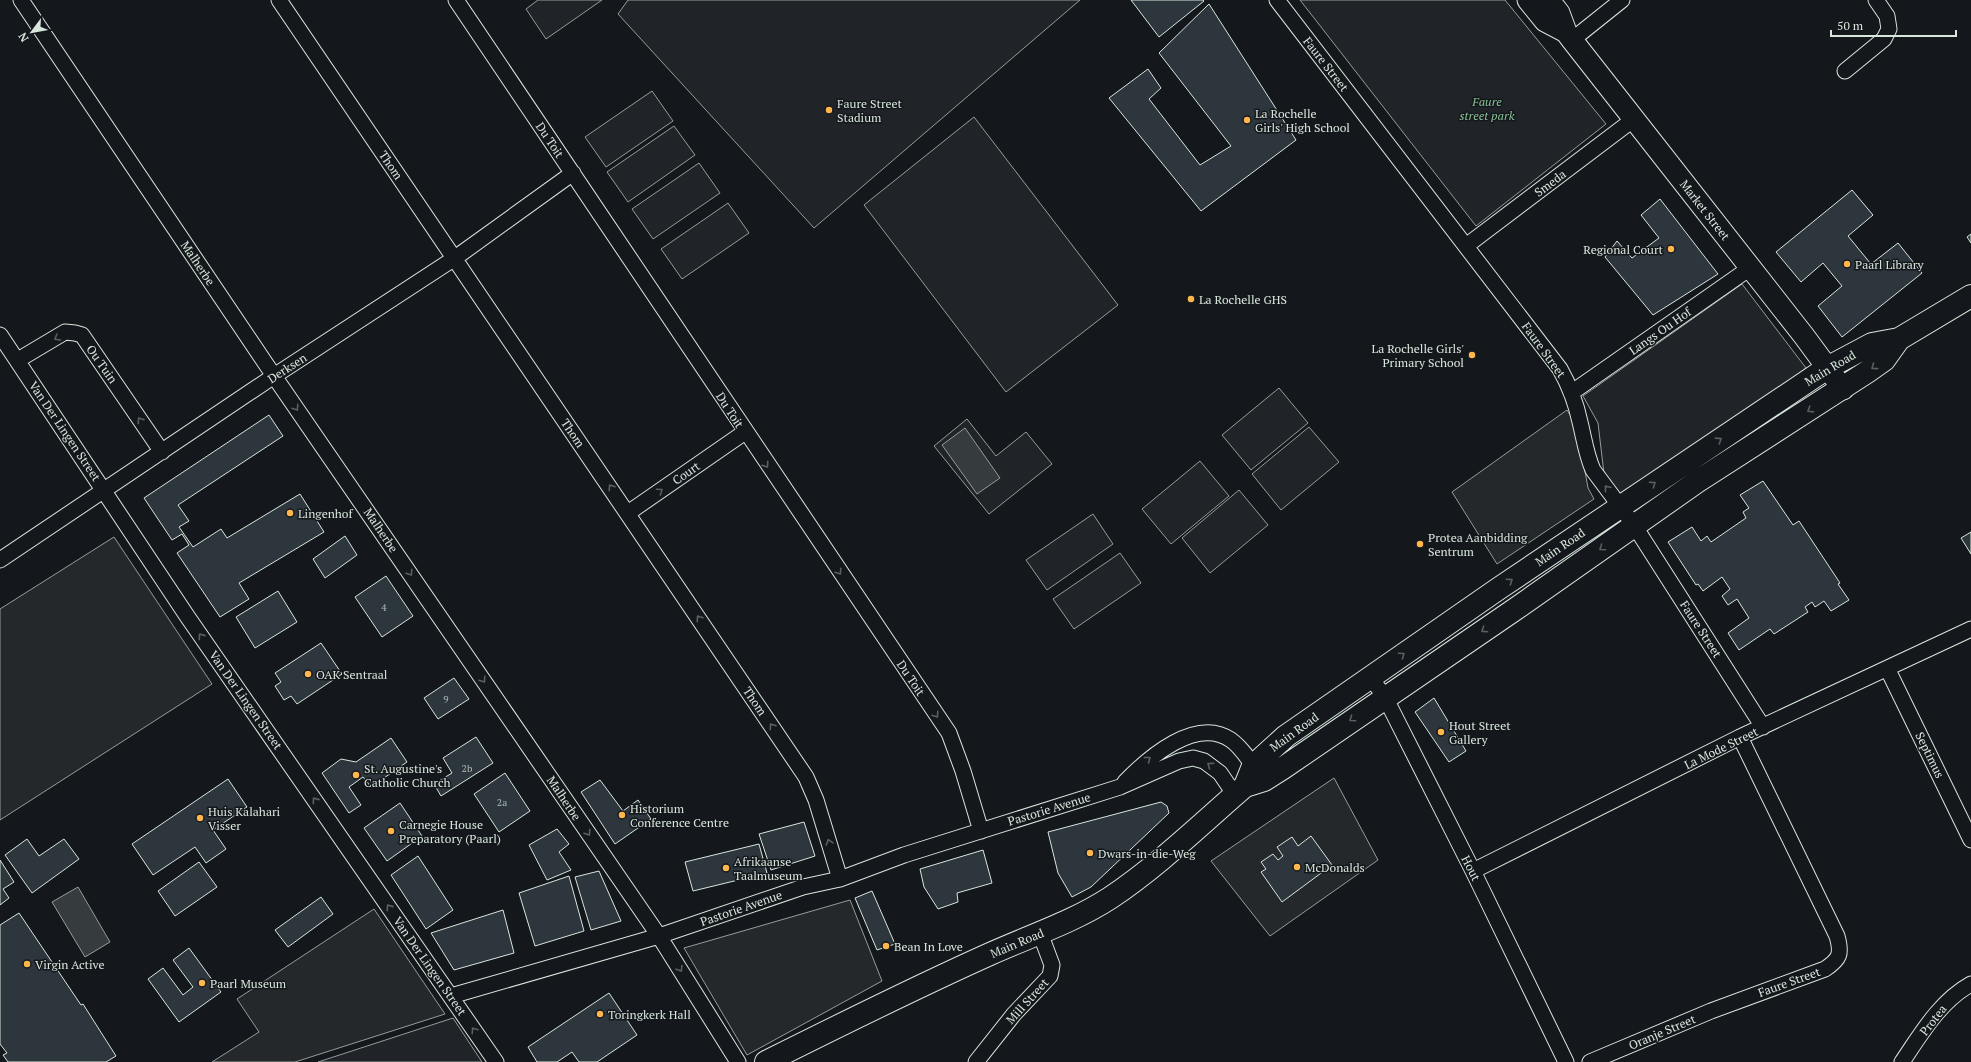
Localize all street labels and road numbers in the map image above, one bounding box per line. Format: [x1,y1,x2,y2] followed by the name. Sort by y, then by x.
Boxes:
[1300,34,1352,95] street label: Faure Street
[533,119,568,161] street label: Du Toit
[376,148,406,183] street label: Thom
[1531,166,1569,200] street label: Smeda
[1677,177,1734,244] street label: Market Street
[178,238,218,288] street label: Malherbe
[1626,304,1695,358] street label: Langs Ou Hof
[1519,319,1570,381] street label: Faure Street
[83,342,121,386] street label: Ou Tuin
[1802,347,1859,389] street label: Main Road
[265,350,309,386] street label: Derksen
[26,378,104,484] street label: Van Der Lingen Street
[713,389,747,431] street label: Du Toit
[558,416,588,451] street label: Thom
[669,458,703,488] street label: Court
[361,505,401,555] street label: Malherbe
[1532,525,1588,569] street label: Main Road
[1677,598,1725,661] street label: Faure Street
[206,648,286,753] street label: Van Der Lingen Street
[894,657,929,699] street label: Du Toit
[740,684,770,719] street label: Thom
[1267,709,1322,755] street label: Main Road
[1682,723,1761,772] street label: La Mode Street
[1912,729,1948,781] street label: Septimus
[544,773,584,823] street label: Malherbe
[1006,789,1092,829] street label: Pastorie Avenue
[1458,853,1484,884] street label: Hout
[698,887,784,929] street label: Pastorie Avenue
[390,914,470,1019] street label: Van Der Lingen Street
[988,925,1046,961] street label: Main Road
[1756,964,1823,1000] street label: Faure Street
[1003,975,1052,1027] street label: Mill Street
[1916,1002,1950,1038] street label: Protea
[1626,1011,1698,1053] street label: Oranje Street

